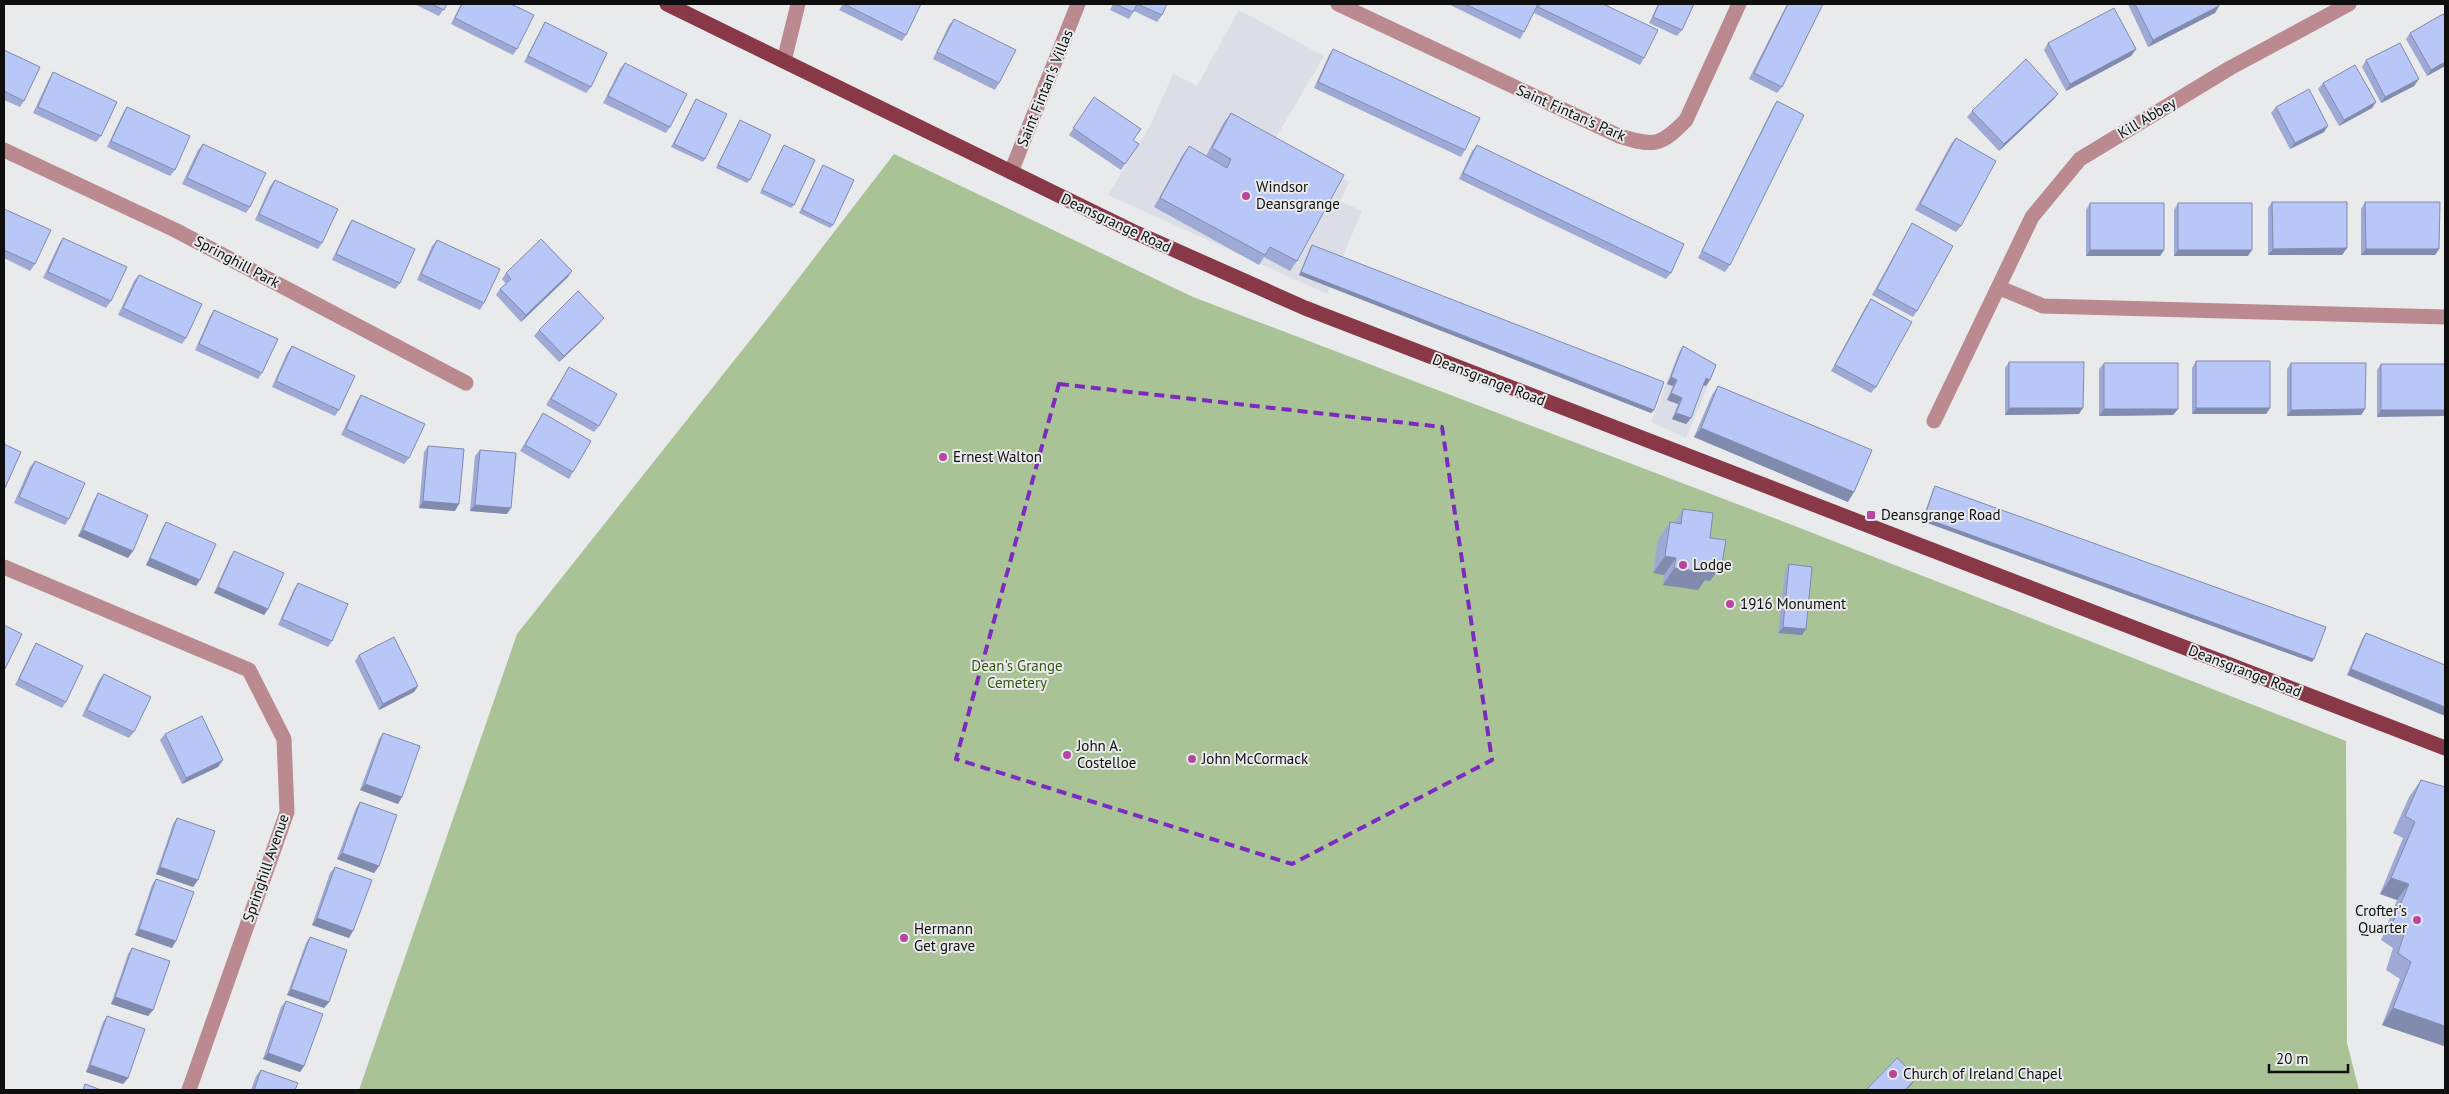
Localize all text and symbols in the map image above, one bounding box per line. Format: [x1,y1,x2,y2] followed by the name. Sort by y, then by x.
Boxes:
[1012,26,1077,149] street label: Saint Fintan's Villas
[1514,80,1630,145] street label: Saint Fintan's Park
[2114,93,2179,142] street label: Kill Abbey
[1256,177,1340,213] place label: Windsor Deansgrange
[1058,189,1174,256] street label: Deansgrange Road
[1240,190,1252,202] marker: Windsor Deansgrange
[191,231,284,292] street label: Springhill Park
[1430,349,1548,410] street label: Deansgrange Road
[953,447,1042,466] place label: Ernest Walton
[937,451,949,463] marker: Ernest Walton
[1881,505,2001,524] place label: Deansgrange Road
[1865,509,1877,521] marker: Deansgrange Road
[1693,555,1732,574] place label: Lodge
[1677,559,1689,571] marker: Lodge
[1740,594,1846,613] place label: 1916 Monument
[1724,598,1736,610] marker: 1916 Monument
[2186,640,2304,701] street label: Deansgrange Road
[971,656,1063,692] park label: Dean's Grange Cemetery
[1076,736,1136,772] place label: John A. Costelloe
[1061,749,1073,761] marker: John A. Costelloe
[1201,749,1309,768] place label: John McCormack
[1186,753,1198,765] marker: John McCormack
[238,811,293,924] street label: Springhill Avenue
[2355,901,2407,937] place label: Crofter's Quarter
[2411,914,2423,926] marker: Crofter's Quarter
[914,919,975,955] place label: Hermann Get grave
[898,932,910,944] marker: Hermann Get grave
[2269,1042,2348,1074] scale bar
[2276,1049,2309,1068] text: 20 m
[1903,1064,2063,1083] place label: Church of Ireland Chapel
[1887,1068,1899,1080] marker: Church of Ireland Chapel

